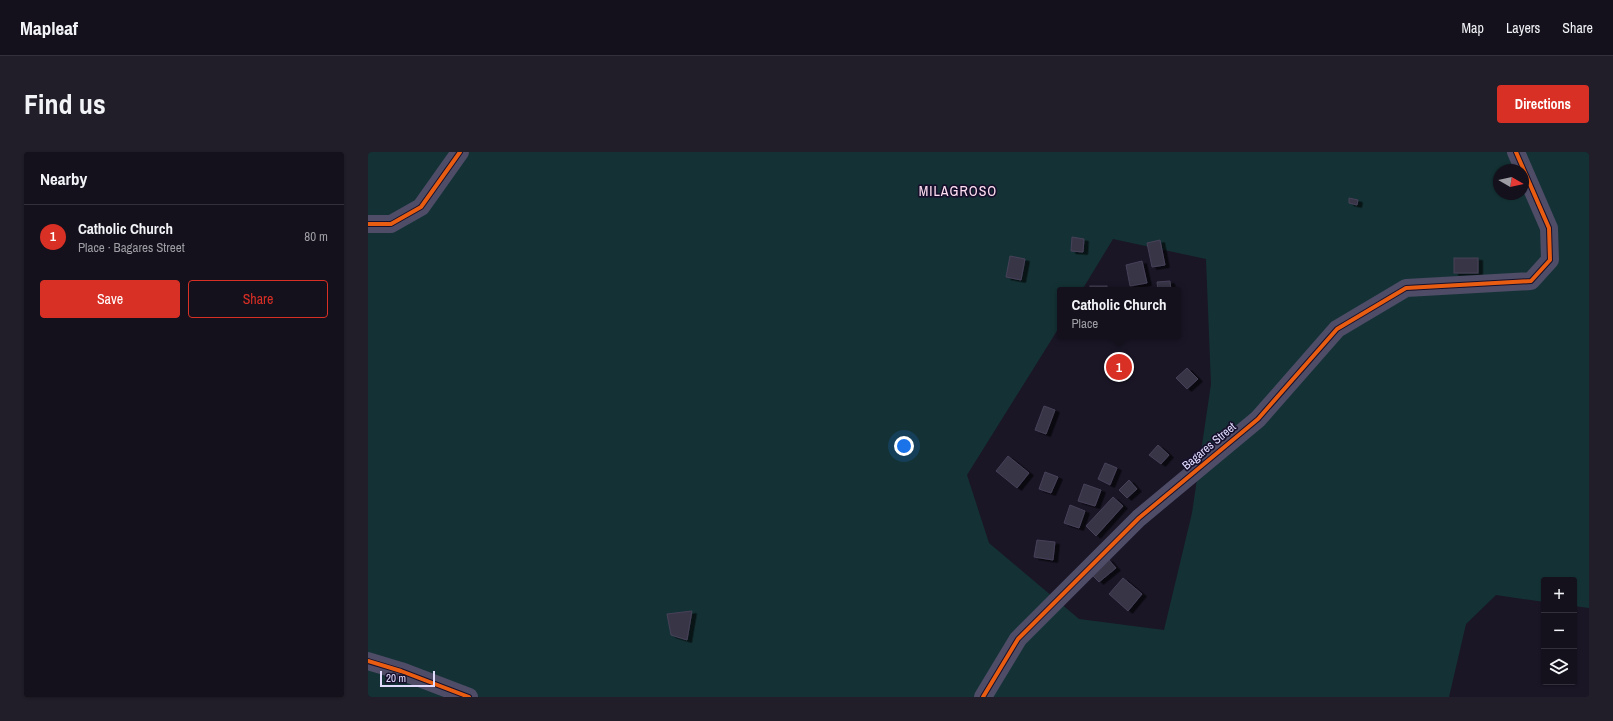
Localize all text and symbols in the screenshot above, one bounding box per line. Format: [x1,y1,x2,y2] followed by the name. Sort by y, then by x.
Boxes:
[20,15,78,41] text: Mapleaf
[1462,19,1484,37] text: Map
[1506,19,1540,37] text: Layers
[1562,19,1593,37] text: Share
[24,85,106,123] text: Find us
[1497,85,1589,123] button: Directions
[1493,164,1529,200] north arrow
[40,167,87,190] text: Nearby
[919,182,997,200] district label: MILAGROSO
[78,218,173,239] text: Catholic Church
[50,228,56,245] text: 1
[304,228,328,245] text: 80 m
[78,239,185,256] text: Place · Bagares Street
[40,280,180,318] button: Save
[188,280,328,318] button: Share
[1057,287,1181,339] popup
[1072,294,1167,315] text: Catholic Church
[1072,315,1098,332] text: Place
[1106,352,1132,382] pin: 1
[1179,419,1239,473] street label: Bagares Street
[894,436,914,456] your location
[1541,577,1577,685] map controls
[1541,577,1577,613] button: +
[1541,613,1577,649] button: −
[1541,649,1577,685] button: layers
[380,669,435,688] scale bar
[386,671,406,685] text: 20 m

